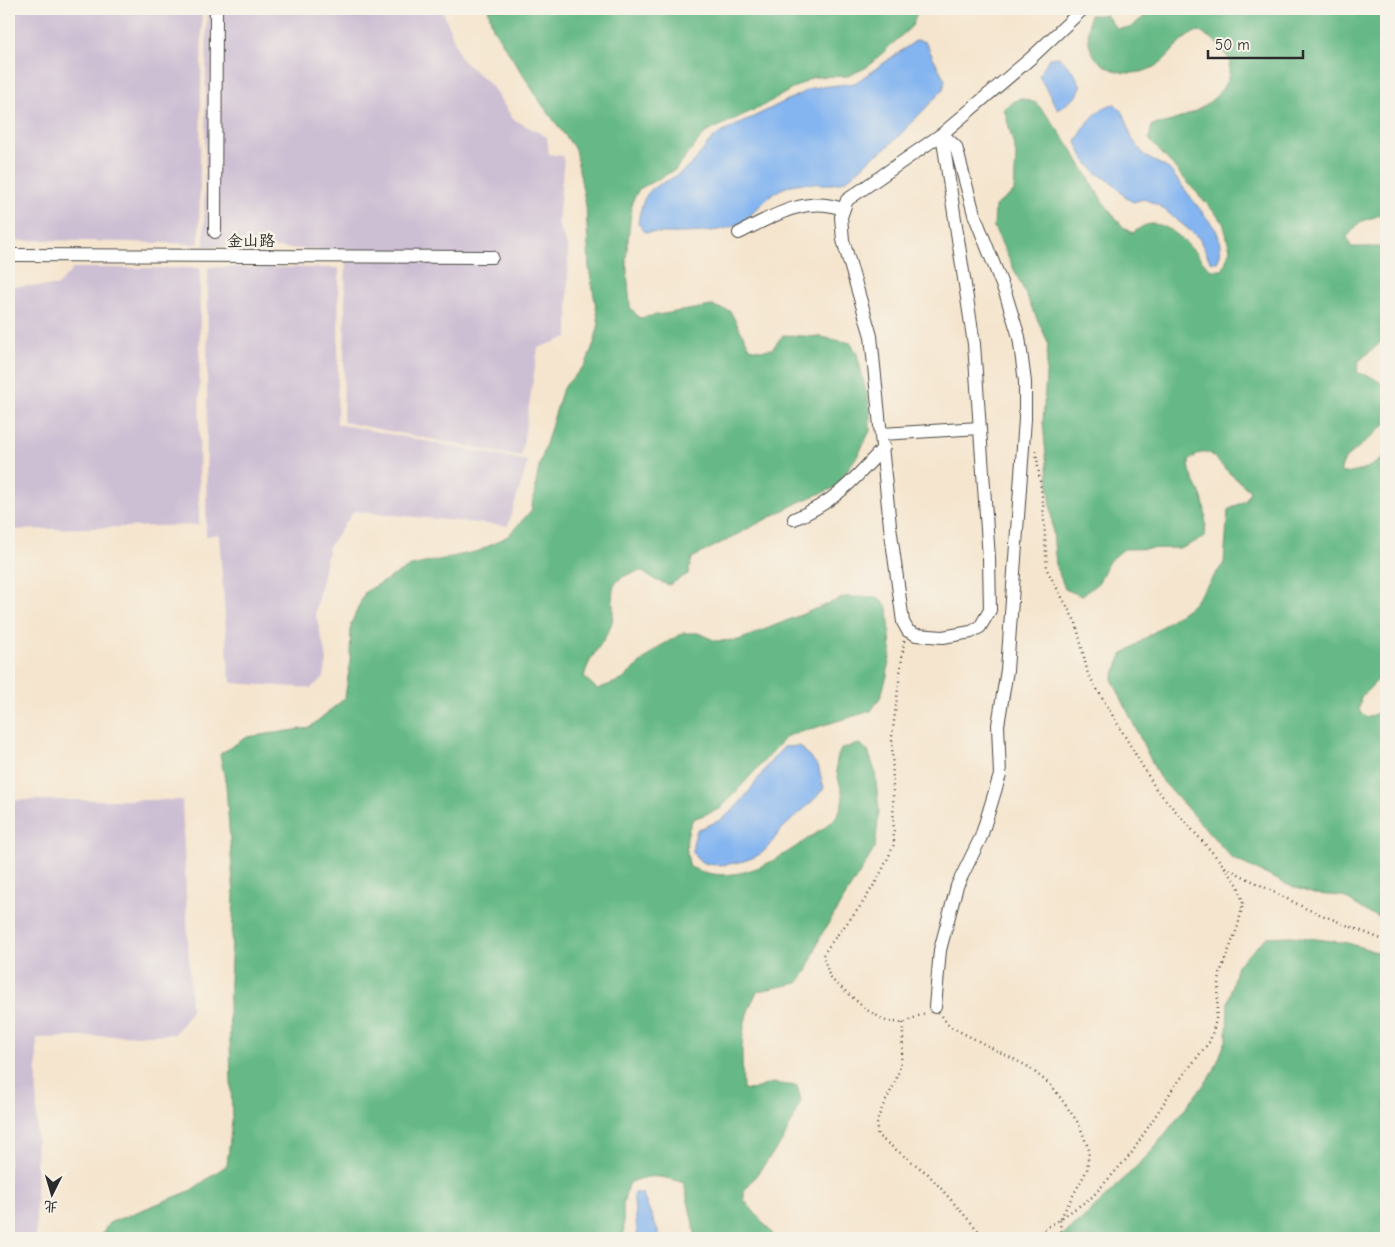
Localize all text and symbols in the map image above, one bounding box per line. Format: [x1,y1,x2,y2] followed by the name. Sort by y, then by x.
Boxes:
[1208,28,1302,60] scale bar
[1215,36,1250,54] text: 50 m
[227,232,275,250] street label: 金山路
[28,1170,78,1220] north arrow
[43,1197,59,1216] text: 北

